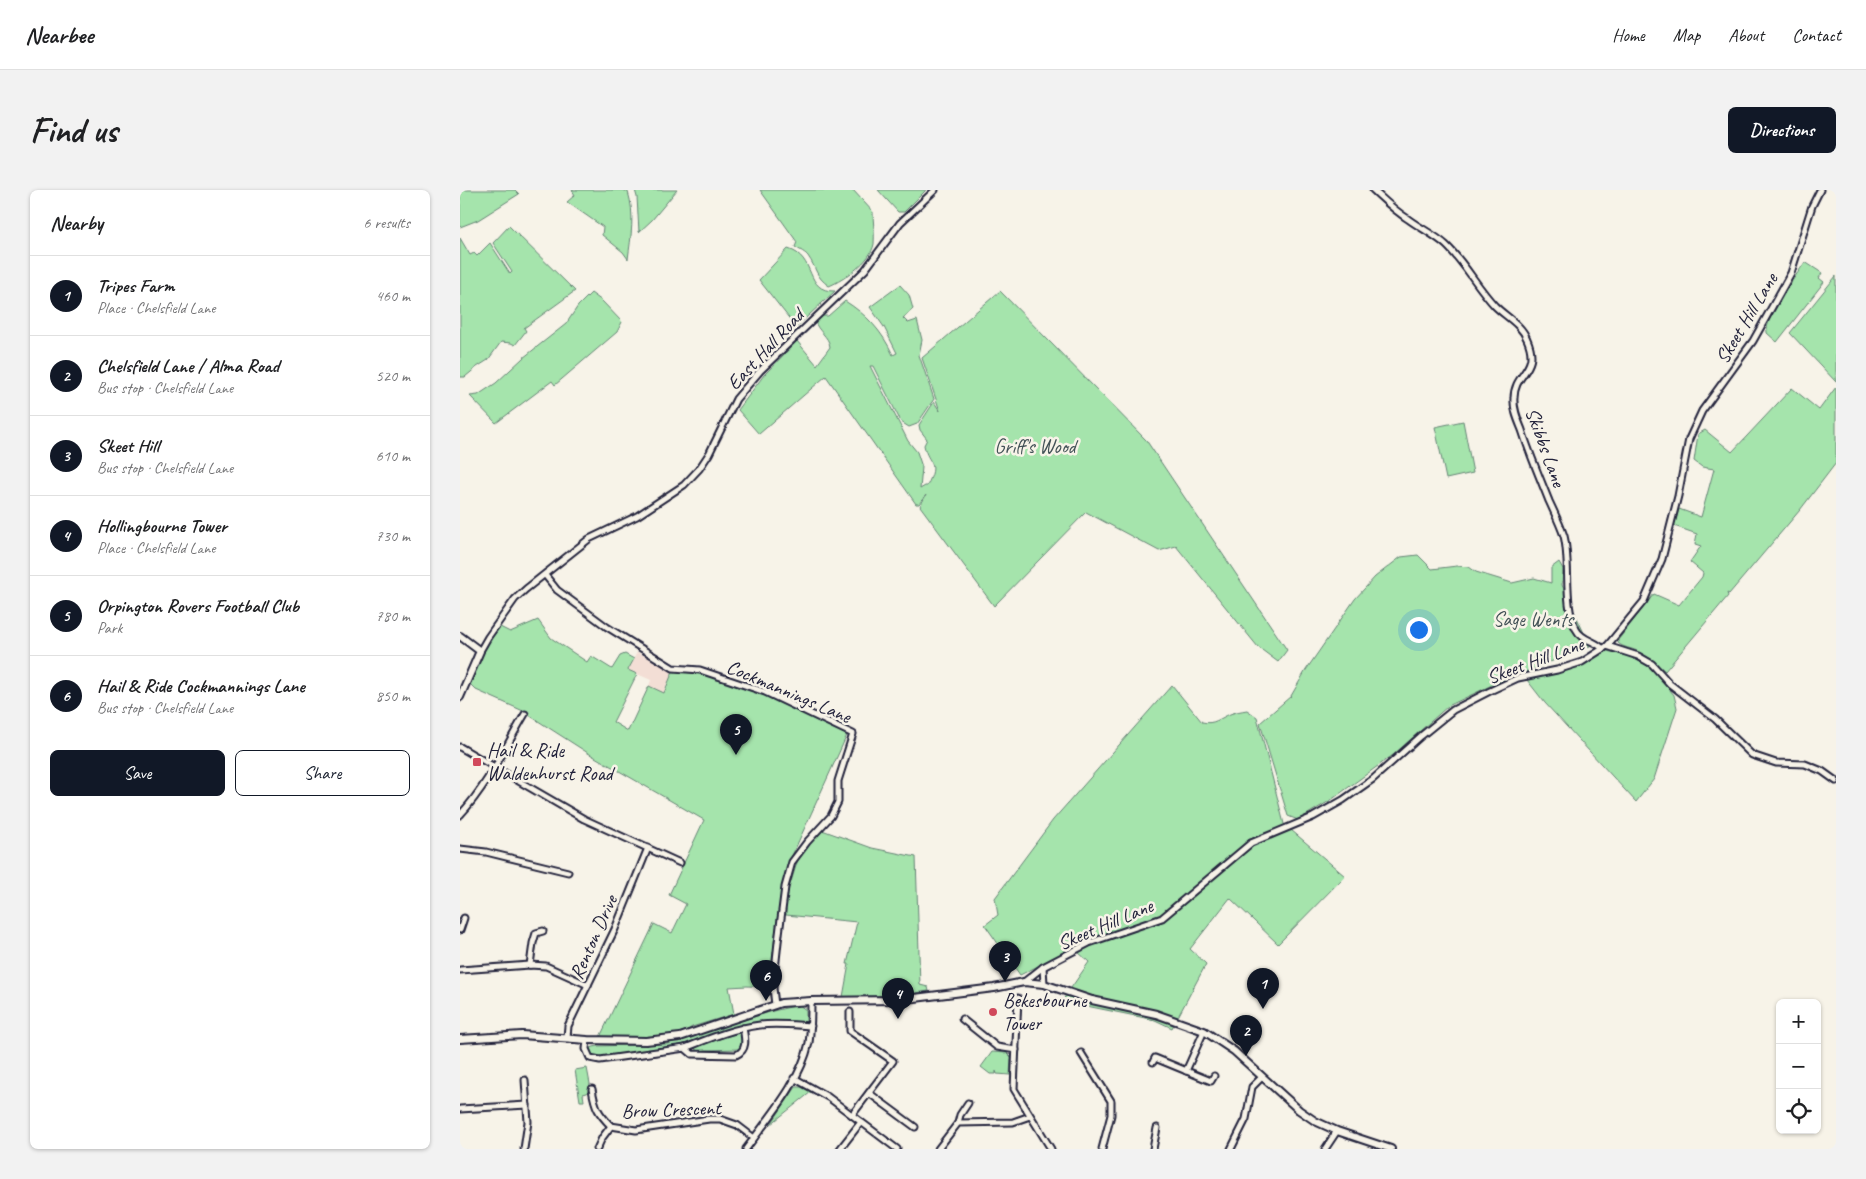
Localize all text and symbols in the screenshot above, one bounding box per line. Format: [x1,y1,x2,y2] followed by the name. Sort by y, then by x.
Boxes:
[25,20,93,50] text: Nearbee
[1612,24,1645,46] text: Home
[1673,24,1700,46] text: Map
[1728,24,1764,46] text: About
[1792,24,1841,46] text: Contact
[1728,107,1836,153] button: Directions
[30,108,117,153] text: Find us
[50,210,103,236] text: Nearby
[363,213,410,233] text: 6 results
[1710,267,1784,368] street label: Skeet Hill Lane
[97,274,174,298] text: Tripes Farm
[62,286,70,306] text: 1
[376,286,410,306] text: 460 m
[97,298,215,318] text: Place · Chelsfield Lane
[721,301,811,395] street label: East Hall Road
[97,354,279,378] text: Chelsfield Lane / Alma Road
[62,366,70,386] text: 2
[376,366,410,386] text: 520 m
[97,378,233,398] text: Bus stop · Chelsfield Lane
[1520,404,1572,492] street label: Skibbs Lane
[97,434,159,458] text: Skeet Hill
[994,434,1079,459] park label: Griff's Wood
[62,446,70,466] text: 3
[376,446,410,466] text: 610 m
[97,458,233,478] text: Bus stop · Chelsfield Lane
[97,514,227,538] text: Hollingbourne Tower
[62,526,70,546] text: 4
[376,526,410,546] text: 730 m
[97,538,215,558] text: Place · Chelsfield Lane
[97,594,299,618] text: Orpington Rovers Football Club
[63,606,69,626] text: 5
[376,606,410,626] text: 780 m
[1493,607,1575,632] park label: Sage Wents
[1406,617,1432,643] your location
[97,618,122,638] text: Park
[1483,631,1588,690] street label: Skeet Hill Lane
[723,654,856,729] street label: Cockmannings Lane
[97,674,305,698] text: Hail & Ride Cockmannings Lane
[62,686,70,706] text: 6
[376,686,410,706] text: 850 m
[97,698,233,718] text: Bus stop · Chelsfield Lane
[720,714,752,755] pin: 5
[487,738,616,786] place label: Hail & Ride Waldenhurst Road
[50,750,225,796] button: Save
[235,750,410,796] button: Share
[471,756,483,768] marker: Hail & Ride Waldenhurst Road
[564,890,624,983] street label: Renton Drive
[1054,893,1158,956] street label: Skeet Hill Lane
[989,941,1021,982] pin: 3
[750,960,782,1001] pin: 6
[1247,968,1279,1009] pin: 1
[882,978,914,1019] pin: 4
[1003,988,1088,1036] place label: Bekesbourne Tower
[1776,999,1821,1134] map controls
[1776,999,1821,1044] button: +
[987,1006,999,1018] marker: Bekesbourne Tower
[1230,1015,1262,1056] pin: 2
[1776,1044,1821,1089] button: −
[1776,1089,1821,1134] button: locate
[621,1095,723,1124] street label: Brow Crescent

